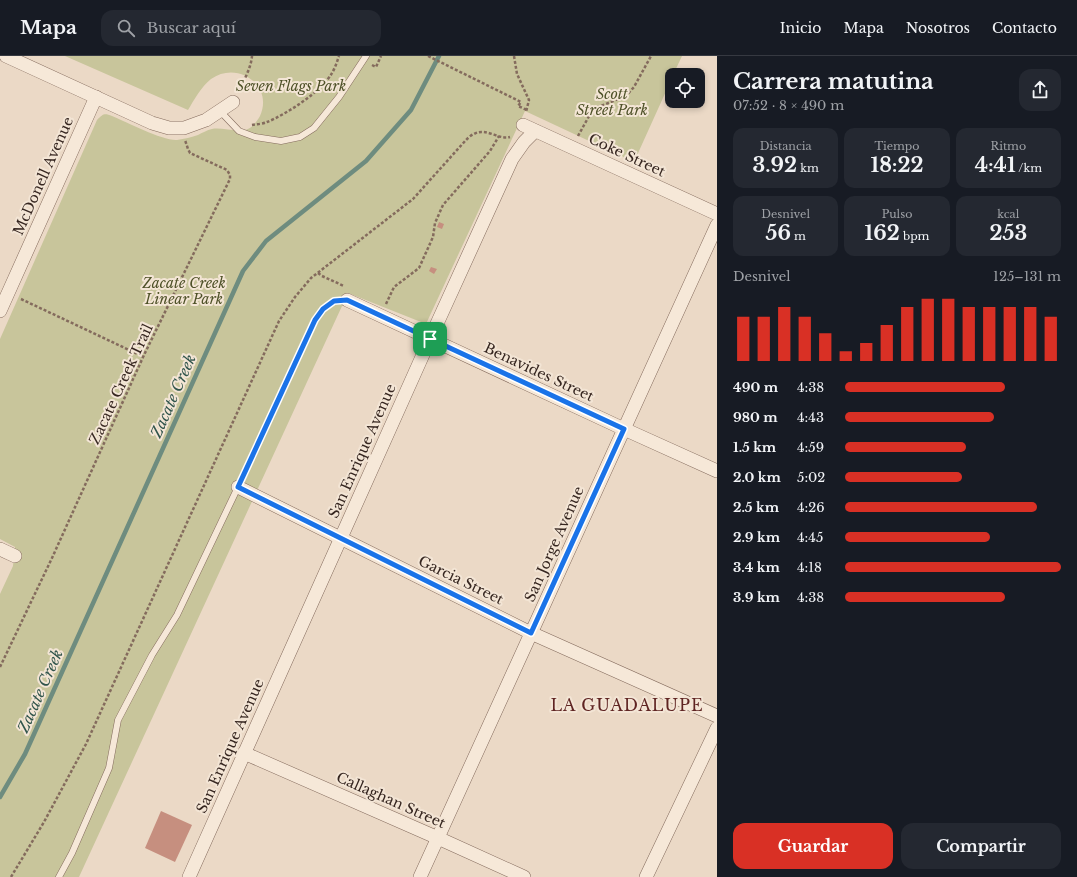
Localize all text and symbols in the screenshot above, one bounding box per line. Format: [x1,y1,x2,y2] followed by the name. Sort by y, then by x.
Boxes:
[101,10,381,46] search box
[20,16,77,39] text: Mapa
[115,17,137,39] icon: search
[147,18,236,37] text: Buscar aquí
[780,19,821,37] text: Inicio
[843,19,884,37] text: Mapa
[906,19,970,37] text: Nosotros
[992,19,1057,37] text: Contacto
[665,68,705,108] map controls
[665,68,705,108] button: locate
[733,68,934,95] text: Carrera matutina
[1019,69,1061,111] button: share
[236,77,346,95] park label: Seven Flags Park
[576,85,648,119] park label: Scott Street Park
[733,97,844,114] text: 07:52 · 8 × 490 m
[9,114,77,238] street label: McDonell Avenue
[586,129,669,181] street label: Coke Street
[760,139,812,153] text: Distancia
[874,139,920,153] text: Tiempo
[991,139,1026,153] text: Ritmo
[753,153,797,177] text: 3.92
[870,153,924,177] text: 18:22
[975,153,1016,177] text: 4:41
[797,161,819,175] text: km
[1016,161,1042,175] text: /km
[761,207,810,221] text: Desnivel
[882,207,912,221] text: Pulso
[997,207,1019,221] text: kcal
[765,221,791,245] text: 56
[865,221,900,245] text: 162
[989,221,1027,245] text: 253
[791,229,806,243] text: m
[900,229,929,243] text: bpm
[733,268,791,285] text: Desnivel
[993,268,1061,285] text: 125–131 m
[141,274,226,308] park label: Zacate Creek Linear Park
[85,320,157,447] street label: Zacate Creek Trail
[413,322,447,356] pin
[419,328,441,350] icon: arrive
[481,339,597,406] street label: Benavides Street
[146,351,200,442] water label: Zacate Creek
[733,379,778,396] text: 490 m
[797,379,824,396] text: 4:38
[324,381,400,521] street label: San Enrique Avenue
[733,409,778,426] text: 980 m
[797,409,824,426] text: 4:43
[733,439,776,456] text: 1.5 km
[797,439,824,456] text: 4:59
[733,469,781,486] text: 2.0 km
[797,469,825,486] text: 5:02
[520,483,588,605] street label: San Jorge Avenue
[733,499,779,516] text: 2.5 km
[797,499,825,516] text: 4:26
[733,529,780,546] text: 2.9 km
[797,529,823,546] text: 4:45
[415,552,507,609] street label: Garcia Street
[733,559,780,576] text: 3.4 km
[797,559,822,576] text: 4:18
[733,589,780,606] text: 3.9 km
[797,589,824,606] text: 4:38
[13,646,67,737] water label: Zacate Creek
[192,676,268,816] street label: San Enrique Avenue
[550,695,704,715] district label: LA GUADALUPE
[334,768,449,832] street label: Callaghan Street
[733,823,893,869] button: Guardar
[901,823,1061,869] button: Compartir

